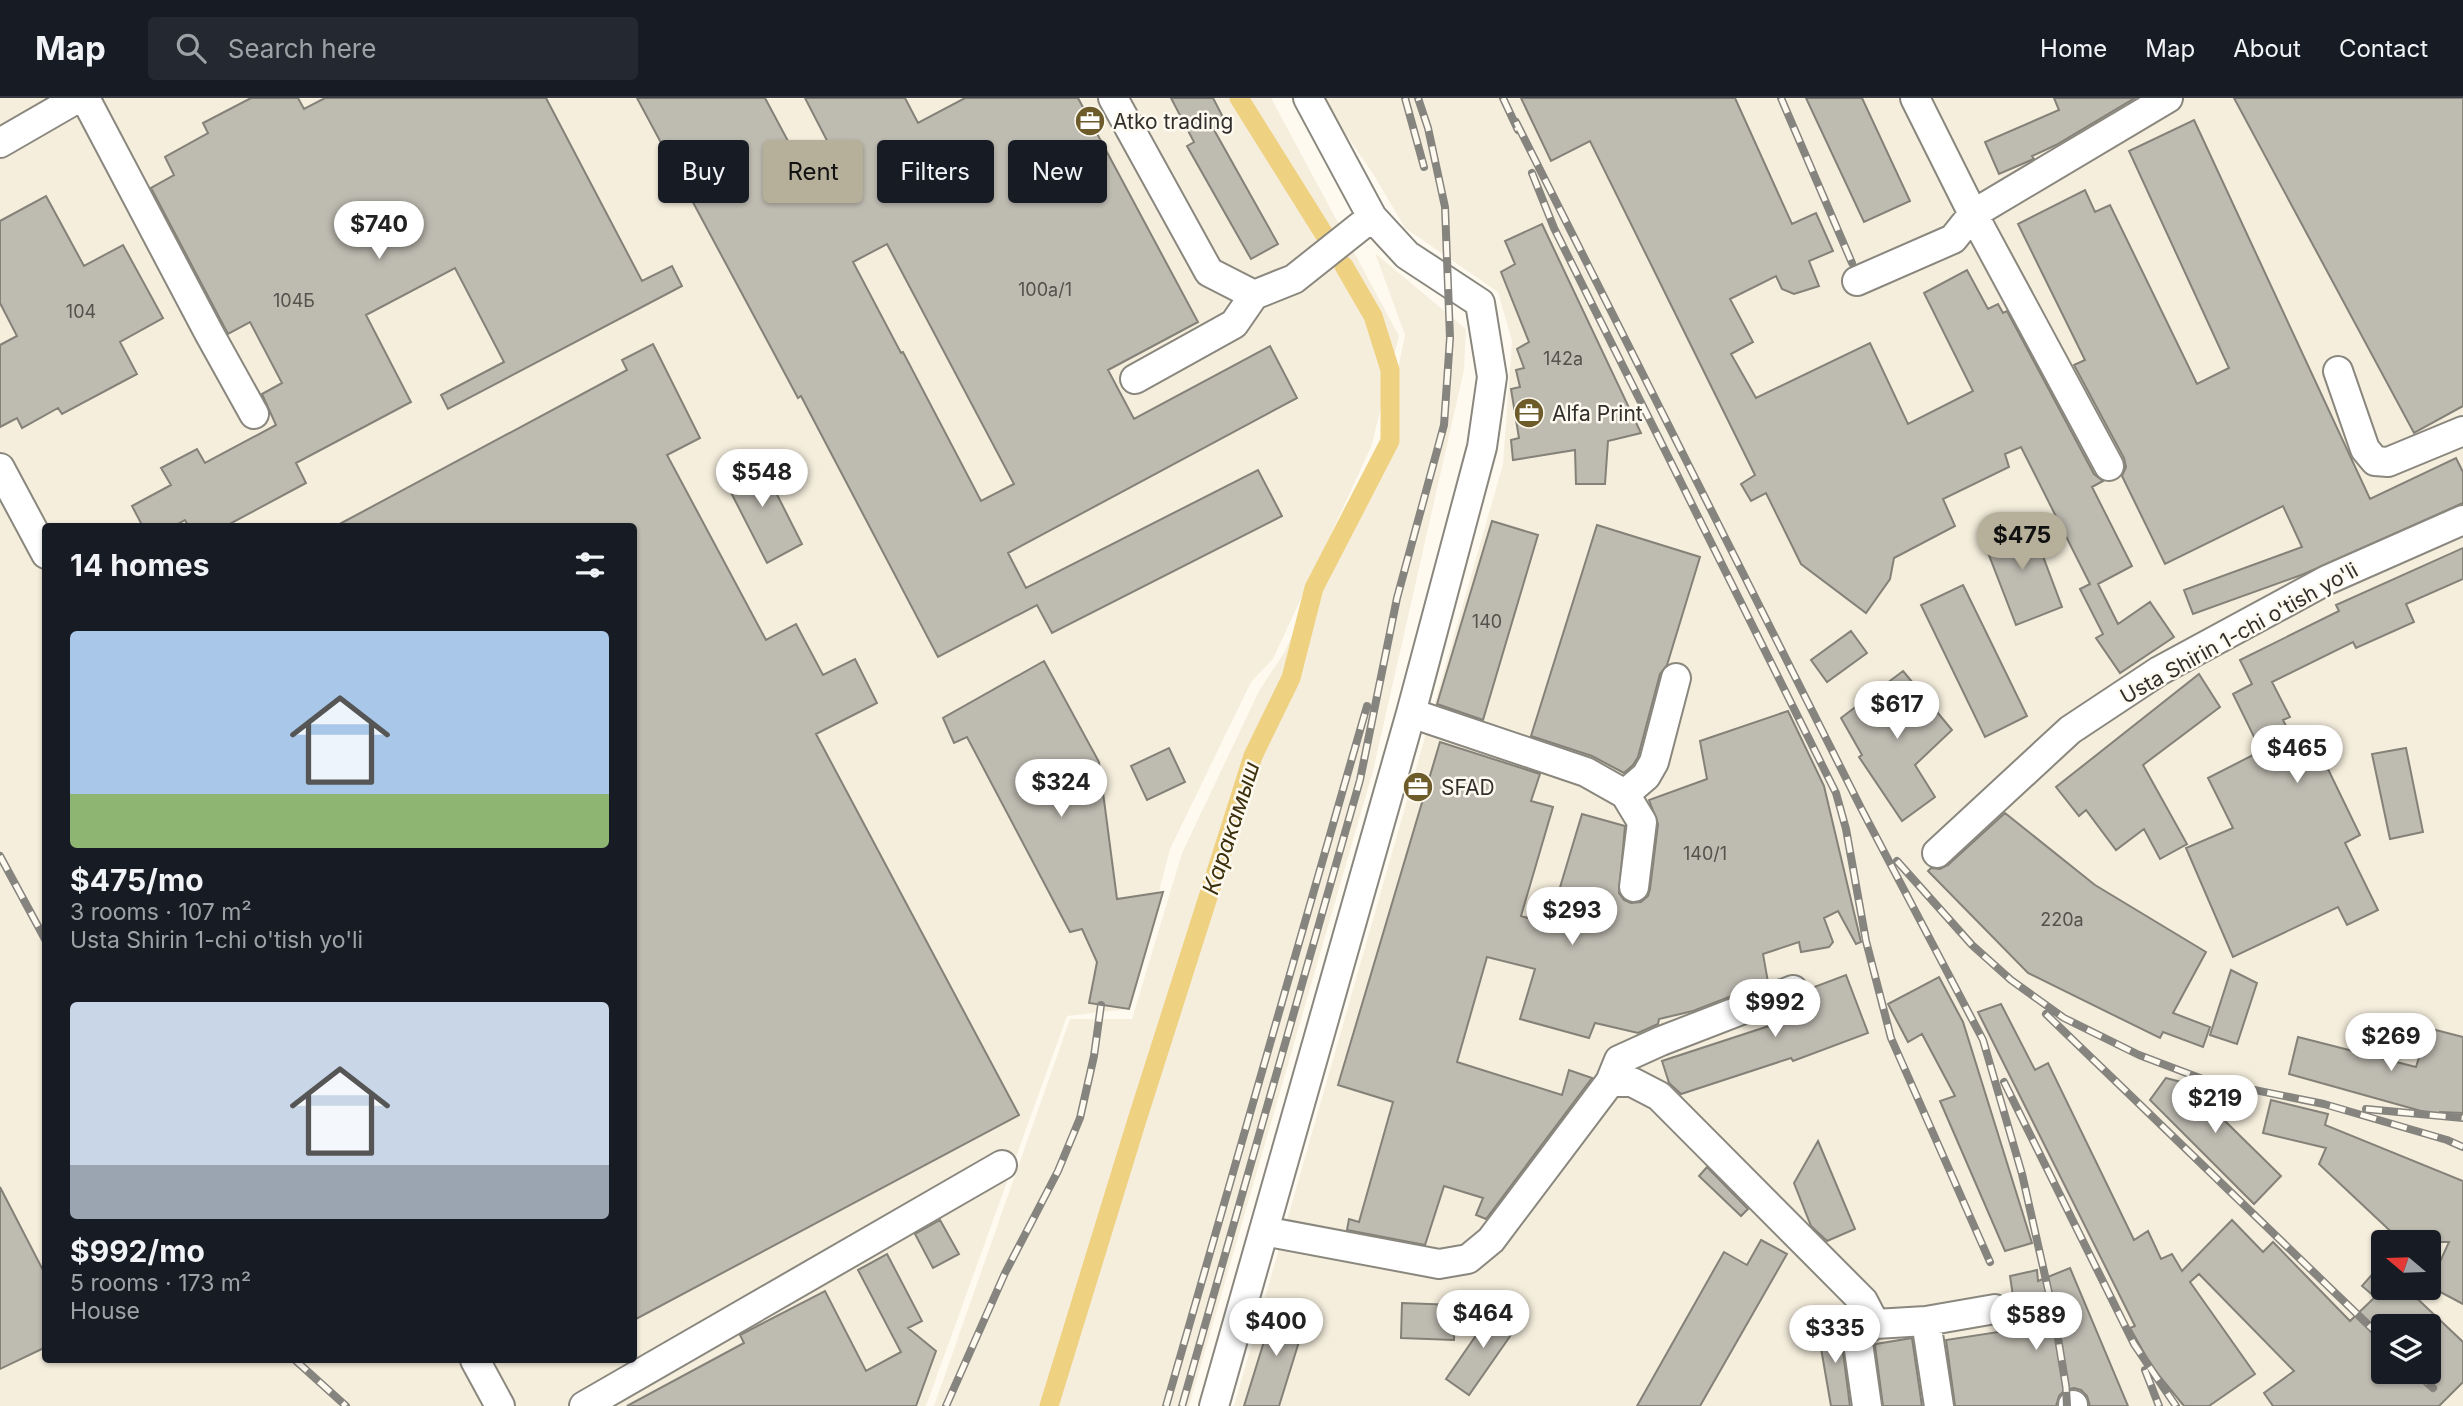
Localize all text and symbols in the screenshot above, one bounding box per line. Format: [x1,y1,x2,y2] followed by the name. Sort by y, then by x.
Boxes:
[148,17,638,80] search box
[35,28,106,68] text: Map
[172,29,210,67] icon: search
[228,33,376,64] text: Search here
[2040,34,2107,63] text: Home
[2145,34,2195,63] text: Map
[2233,34,2301,63] text: About
[2339,34,2428,63] text: Contact
[1073,104,1107,138] office icon: Atko trading
[1113,109,1233,134] place label: Atko trading
[658,140,749,203] chip: Buy
[763,140,863,203] chip: Rent
[877,140,994,203] chip: Filters
[1008,140,1107,203] chip: New
[338,202,420,261] pin: $740
[350,210,408,238] text: $740
[1018,279,1072,300] house number: 100a/1
[273,290,315,311] house number: 104Б
[66,301,96,322] house number: 104
[1543,348,1583,369] house number: 142a
[1512,396,1546,430] office icon: Alfa Print
[1552,401,1643,426] place label: Alfa Print
[721,450,803,509] pin: $548
[732,458,792,486] text: $548
[1981,512,2063,572] pin: $475
[1993,521,2051,549] text: $475
[571,546,609,584] icon: filters
[70,547,209,583] text: 14 homes
[2116,557,2362,709] street label: Usta Shirin 1-chi o'tish yo'li
[1472,611,1502,632] house number: 140
[277,677,403,803] icon: home
[1856,682,1938,741] pin: $617
[1870,690,1924,718] text: $617
[2256,726,2338,785] pin: $465
[2267,734,2327,762] text: $465
[1196,758,1266,898] water label: Каракамыш
[1020,760,1102,819] pin: $324
[1031,768,1091,796] text: $324
[1401,770,1435,804] office icon: SFAD
[1441,775,1495,800] place label: SFAD
[1683,843,1727,864] house number: 140/1
[70,862,204,898] text: $475/mo
[1531,888,1613,947] pin: $293
[1542,896,1602,924] text: $293
[70,898,252,926] text: 3 rooms · 107 m²
[2040,909,2084,930] house number: 220a
[70,926,363,954] text: Usta Shirin 1-chi o'tish yo'li
[1734,979,1816,1039] pin: $992
[1745,988,1805,1016] text: $992
[2350,1014,2432,1073] pin: $269
[2361,1022,2421,1050] text: $269
[277,1048,403,1174] icon: home
[2174,1076,2256,1135] pin: $219
[2188,1084,2242,1112] text: $219
[2371,1230,2441,1300] north arrow
[2371,1230,2441,1384] map controls
[70,1233,205,1269] text: $992/mo
[70,1269,251,1297] text: 5 rooms · 173 m²
[1442,1290,1524,1350] pin: $464
[1995,1292,2077,1352] pin: $589
[70,1297,140,1325] text: House
[1235,1298,1317,1358] pin: $400
[1452,1299,1514,1327] text: $464
[2006,1301,2066,1329] text: $589
[1794,1306,1876,1365] pin: $335
[1245,1307,1307,1335] text: $400
[1805,1314,1865,1342] text: $335
[2371,1314,2441,1384] button: layers

